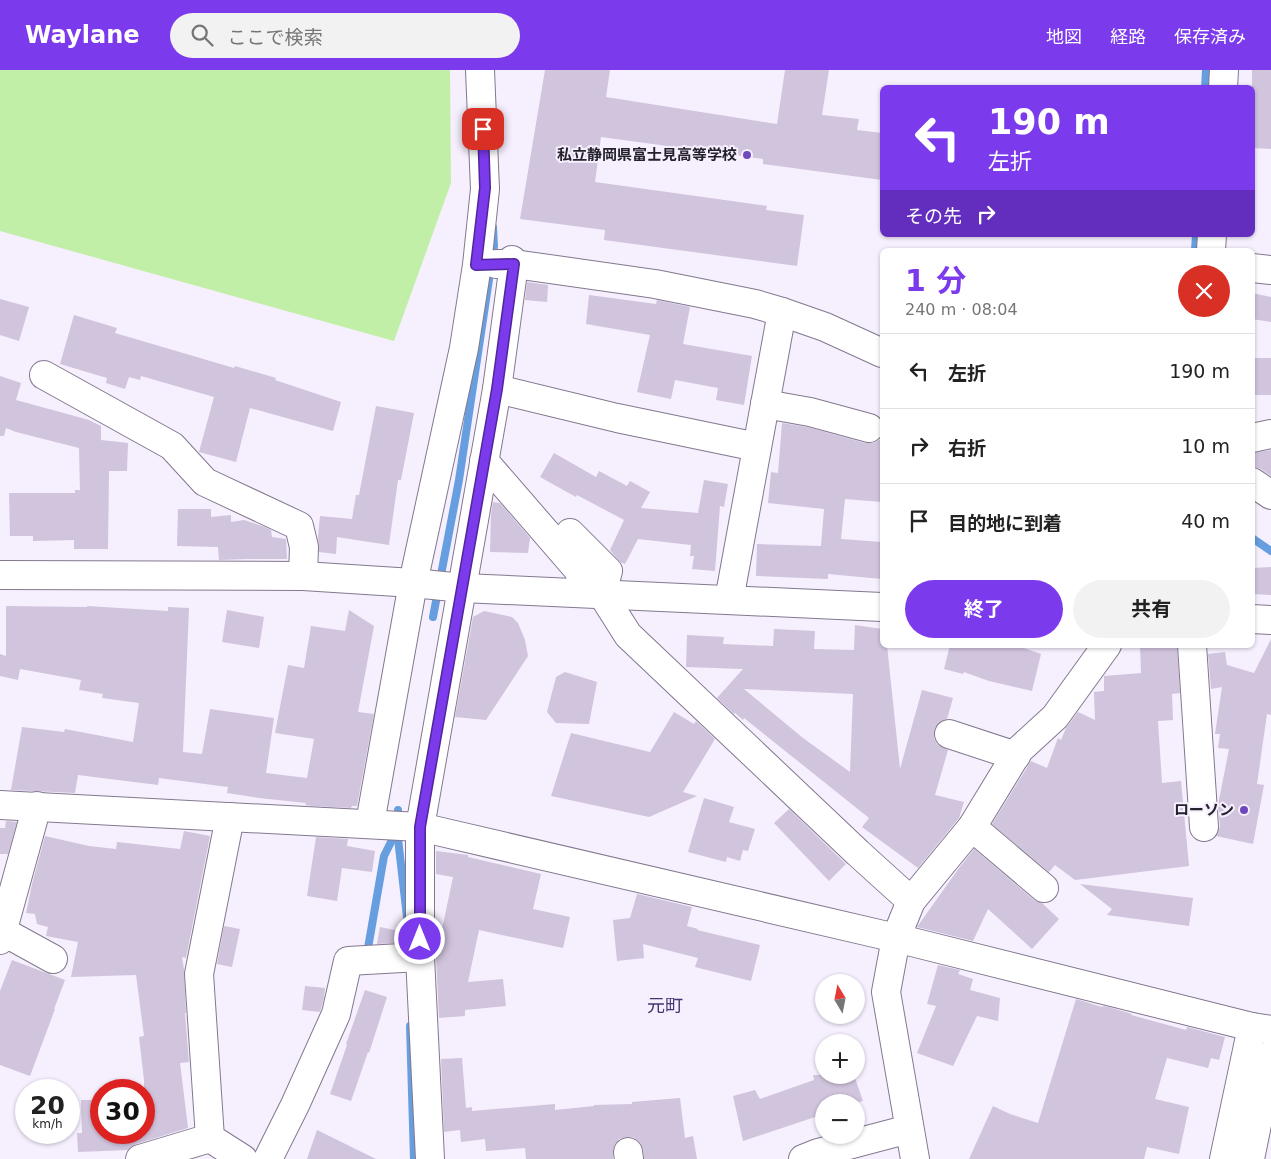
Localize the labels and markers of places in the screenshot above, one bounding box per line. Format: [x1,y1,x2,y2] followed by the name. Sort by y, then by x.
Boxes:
[462,108,504,150] pin
[557,146,737,164] place label: 私立静岡県富士見高等学校
[741,149,753,161] marker: 私立静岡県富士見高等学校
[1174,801,1234,819] place label: ローソン
[1238,804,1250,816] marker: ローソン

